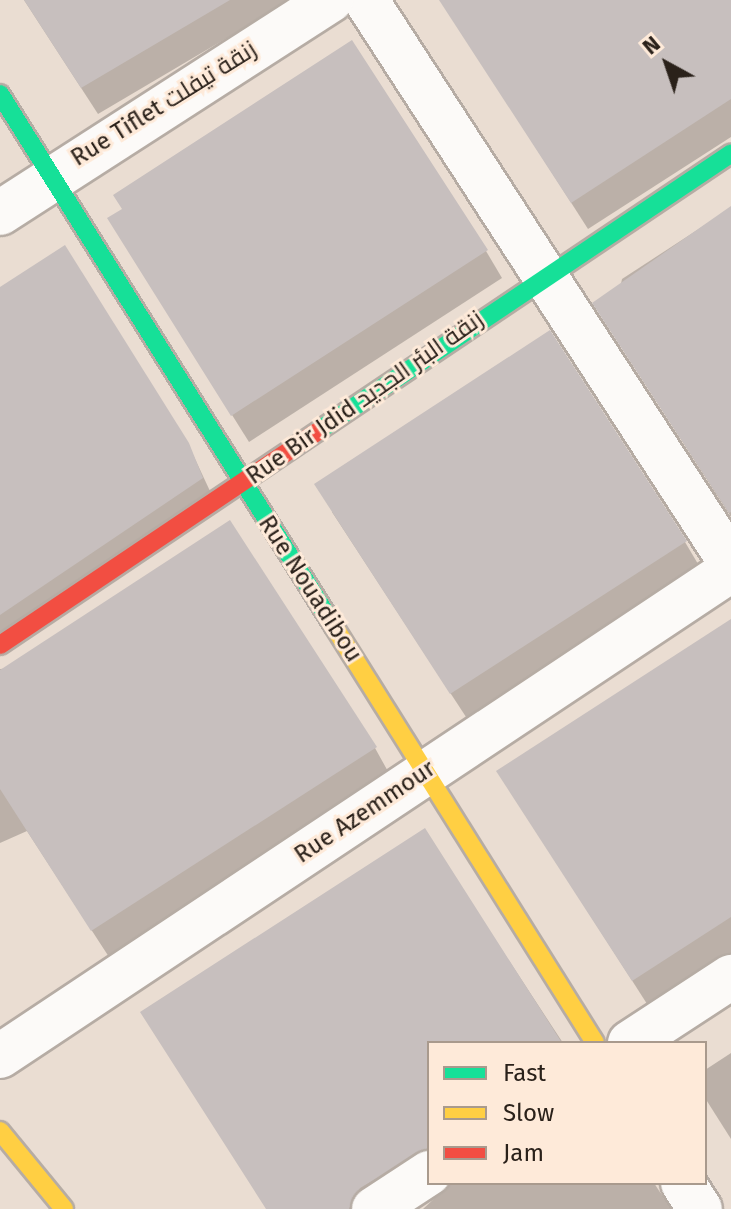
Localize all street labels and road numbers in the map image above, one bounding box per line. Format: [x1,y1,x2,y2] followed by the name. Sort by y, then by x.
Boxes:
[66,35,262,173] street label: Rue Tiflet زنقة تيفلت
[241,305,489,491] street label: Rue Bir Jdid زنقة البئر الجديد
[252,510,368,668] street label: Rue Nouadibou
[289,754,441,870] street label: Rue Azemmour

